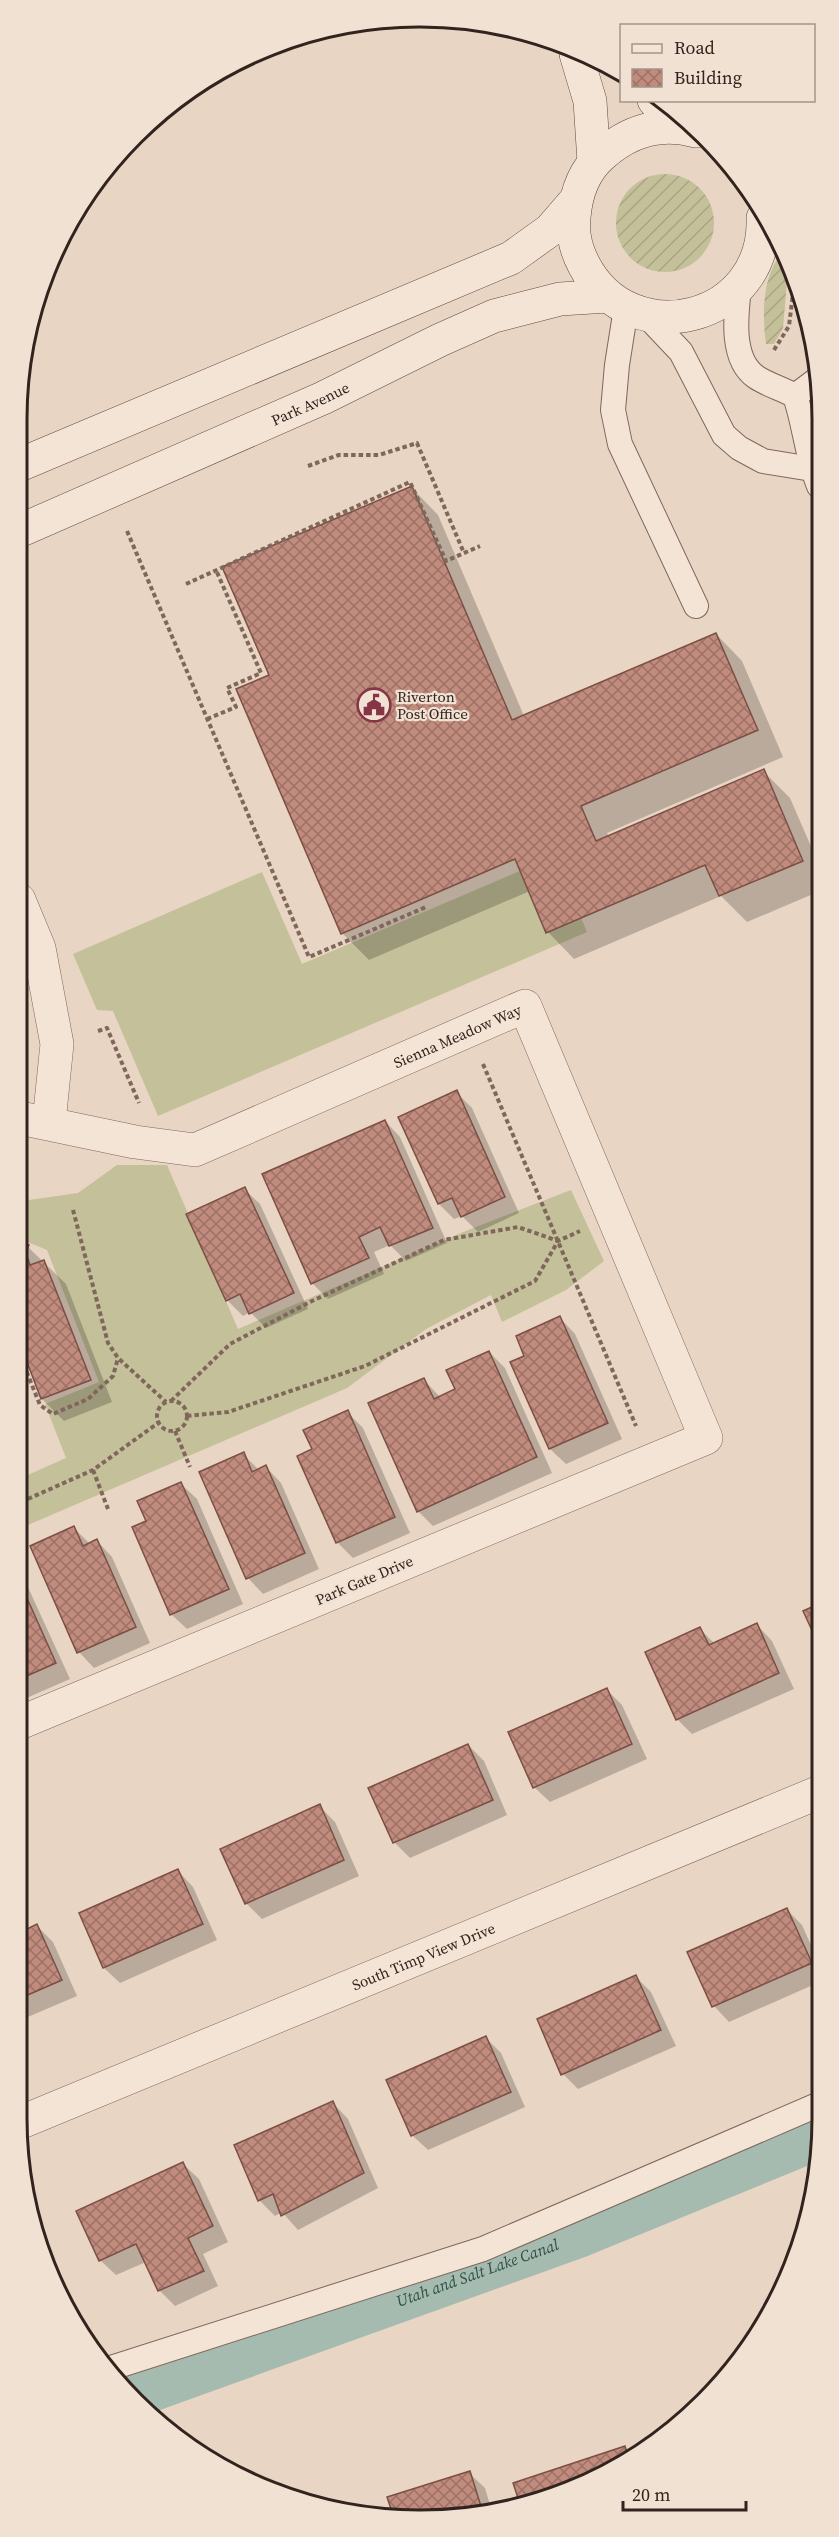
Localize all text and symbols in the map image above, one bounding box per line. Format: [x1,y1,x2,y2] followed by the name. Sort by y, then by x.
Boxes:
[620,24,815,102] legend
[674,35,715,60] text: Road
[674,65,742,90] text: Building
[268,376,353,430] street label: Park Avenue
[397,686,468,724] place label: Riverton Post Office
[356,687,392,723] public building icon: Riverton Post Office
[390,998,525,1073] street label: Sienna Meadow Way
[312,1550,416,1610] street label: Park Gate Drive
[348,1917,498,1995] street label: South Timp View Drive
[393,2233,562,2312] water label: Utah and Salt Lake Canal
[623,2474,746,2512] scale bar
[632,2482,670,2507] text: 20 m

